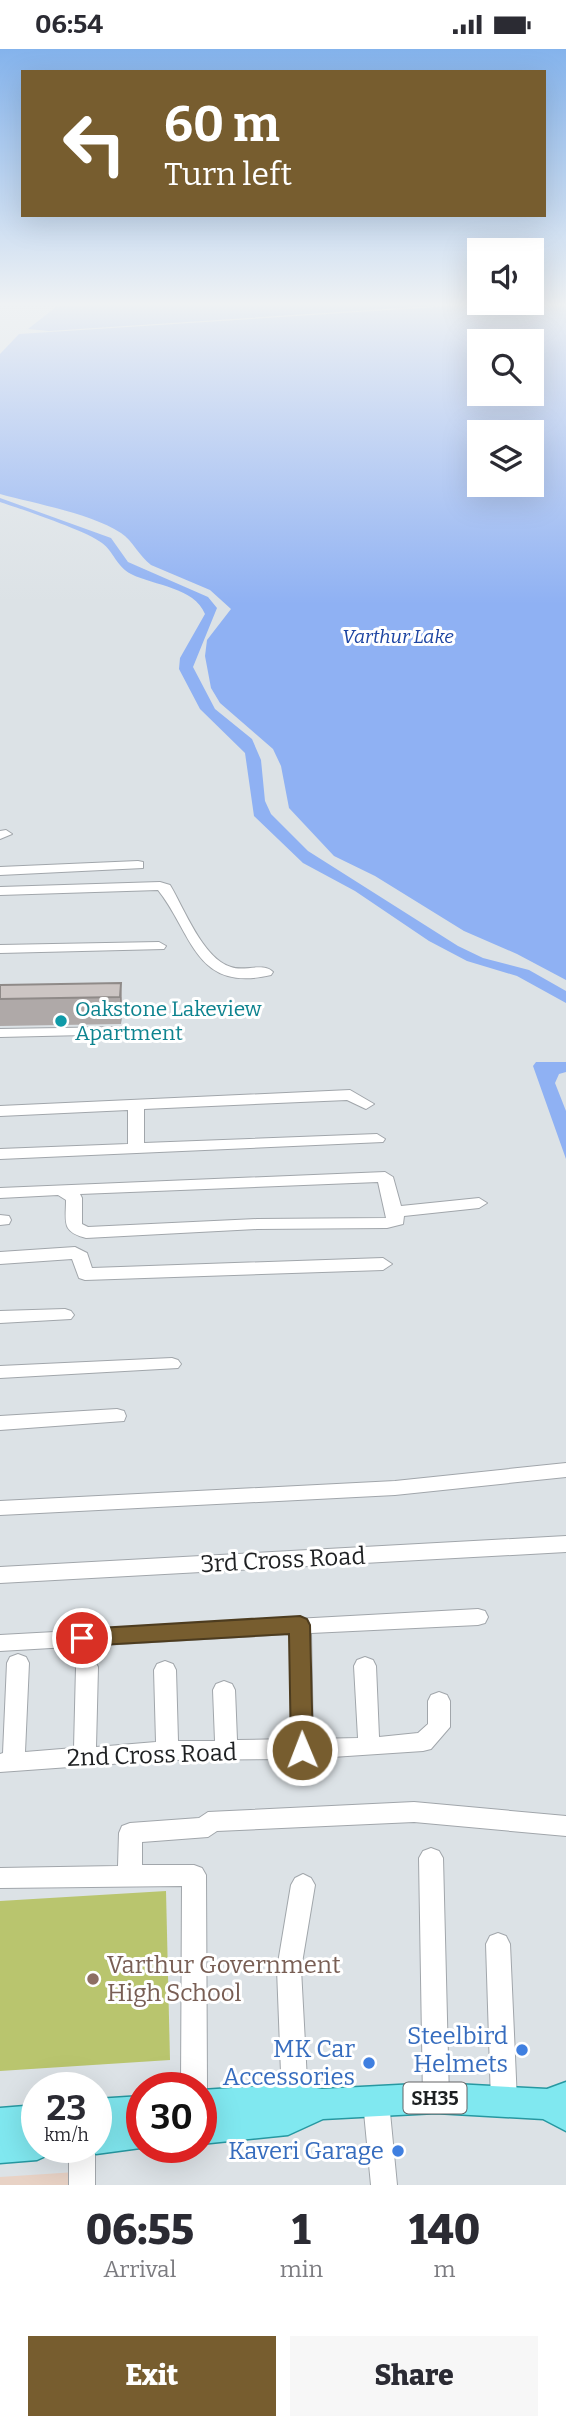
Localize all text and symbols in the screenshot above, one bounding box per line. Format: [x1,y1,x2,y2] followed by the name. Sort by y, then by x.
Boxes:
[35,9,103,40] text: 06:54
[164,95,280,154] text: 60 m
[49,98,140,189] icon: left
[164,155,292,193] text: Turn left
[467,238,544,497] map controls
[467,238,544,315] button: sound
[467,329,544,406] button: search
[467,420,544,497] button: layers
[342,625,454,648] water label: Varthur Lake
[75,996,262,1046] place label: Oakstone Lakeview Apartment
[53,1013,69,1029] marker: Oakstone Lakeview Apartment
[200,1542,366,1578] street label: 3rd Cross Road
[52,1608,112,1668] pin
[63,1619,101,1657] icon: arrive
[265,1713,339,1787] position arrow
[67,1738,237,1772] street label: 2nd Cross Road
[107,1951,341,2007] place label: Varthur Government High School
[85,1971,101,1987] marker: Varthur Government High School
[407,2022,508,2078] place label: Steelbird Helmets
[223,2035,355,2091] place label: MK Car Accessories
[514,2042,530,2058] marker: Steelbird Helmets
[361,2055,377,2071] marker: MK Car Accessories
[126,2072,217,2163] speed limit sign: 30
[404,2083,466,2113] road number: SH35
[47,2087,86,2129] text: 23
[44,2124,89,2146] text: km/h
[228,2137,384,2165] place label: Kaveri Garage
[390,2143,406,2159] marker: Kaveri Garage
[86,2205,194,2255] text: 06:55
[292,2205,311,2255] text: 1
[409,2205,480,2255] text: 140
[103,2255,176,2283] text: Arrival
[280,2255,323,2283] text: min
[434,2255,456,2283] text: m
[28,2336,276,2416] button: Exit
[290,2336,538,2416] button: Share

